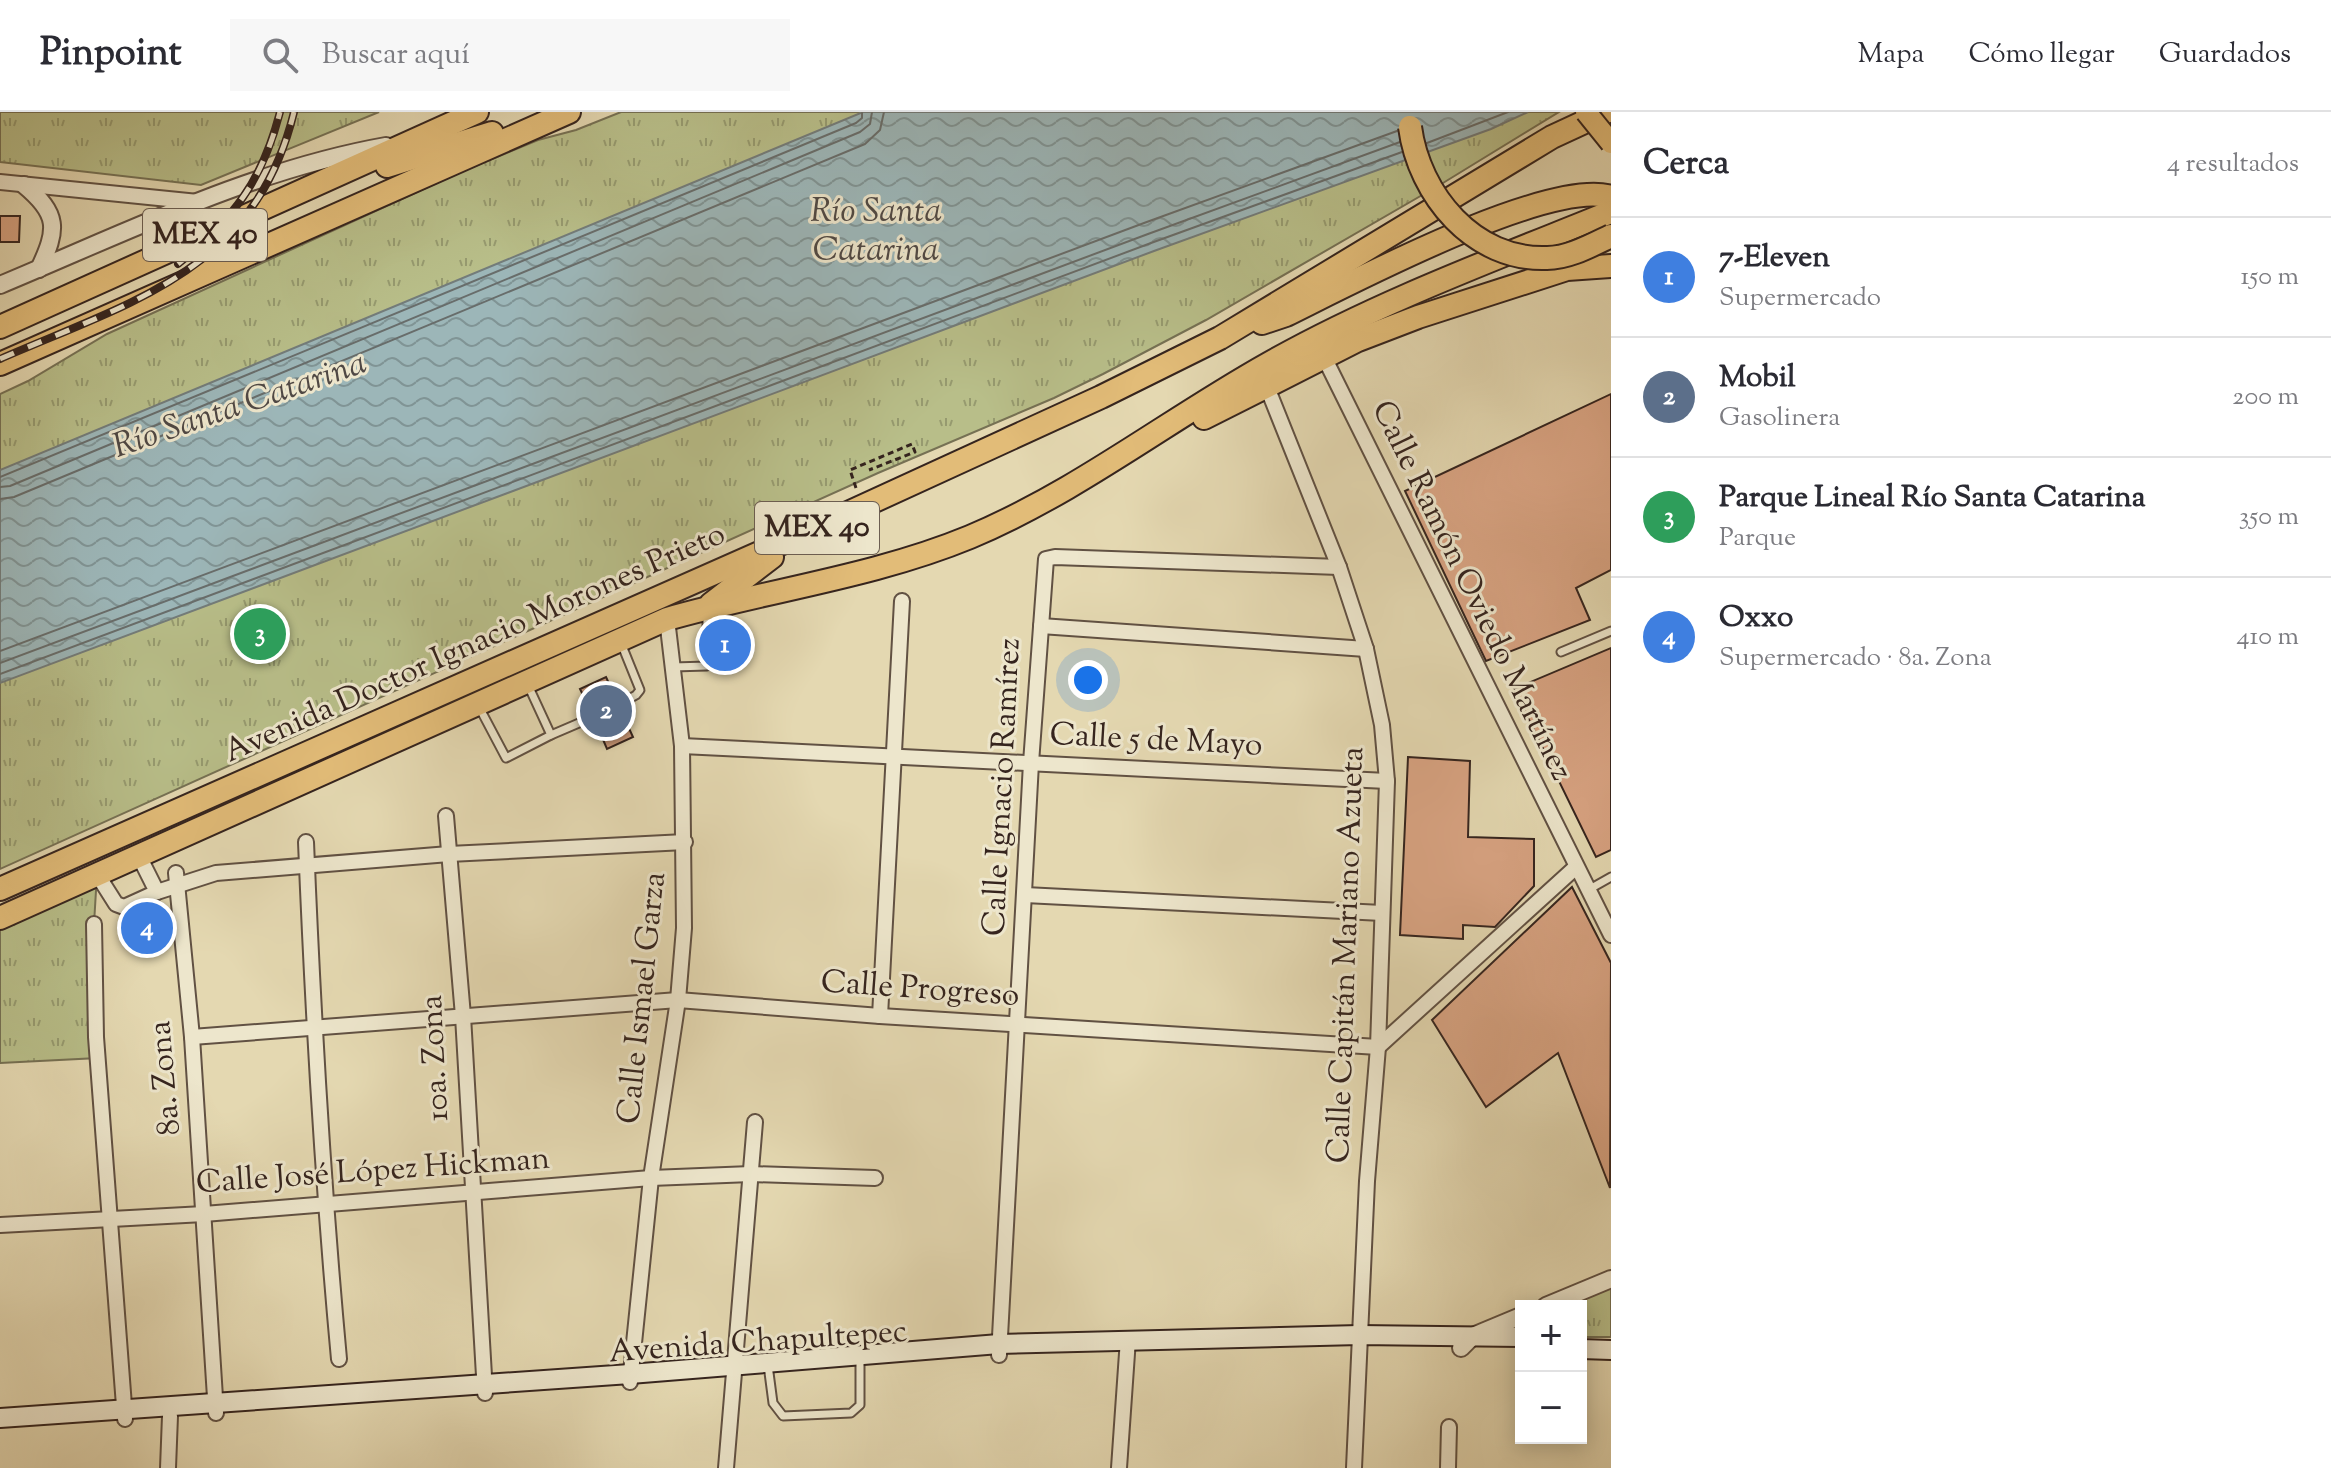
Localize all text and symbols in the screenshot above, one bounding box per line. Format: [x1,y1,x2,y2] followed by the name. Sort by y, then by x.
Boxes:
[230,19,790,91] search box
[40,28,182,82] text: Pinpoint
[258,33,302,77] icon: search
[322,34,470,77] text: Buscar aquí
[1858,35,1924,75] text: Mapa
[1968,35,2115,75] text: Cómo llegar
[2159,35,2291,75] text: Guardados
[1643,140,1729,189] text: Cerca
[2167,146,2299,183] text: 4 resultados
[810,188,942,276] water label: Río Santa Catarina
[143,209,267,261] road number: MEX 40
[1719,237,1830,280] text: 7-Eleven
[1665,259,1673,296] text: 1
[2240,259,2299,296] text: 150 m
[1719,280,1881,317] text: Supermercado
[107,340,373,472] water label: Río Santa Catarina
[1719,357,1796,400] text: Mobil
[1663,379,1675,416] text: 2
[2232,379,2299,416] text: 200 m
[1359,393,1583,789] street label: Calle Ramón Oviedo Martínez
[1719,400,1840,437] text: Gasolinera
[1719,477,2146,520] text: Parque Lineal Río Santa Catarina
[1664,499,1674,536] text: 3
[2239,499,2299,536] text: 350 m
[755,502,879,554] road number: MEX 40
[217,512,733,776] street label: Avenida Doctor Ignacio Morones Prieto
[1719,520,1796,557] text: Parque
[1719,597,1793,640] text: Oxxo
[234,604,286,664] pin: 3
[699,615,751,675] pin: 1
[1662,619,1676,656] text: 4
[2237,619,2299,656] text: 410 m
[972,637,1034,937] street label: Calle Ignacio Ramírez
[1719,640,1992,677] text: Supermercado · 8a. Zona
[1068,660,1108,700] your location
[580,681,632,741] pin: 2
[1048,712,1264,770] street label: Calle 5 de Mayo
[1317,746,1377,1164] street label: Calle Capitán Mariano Azueta
[607,870,679,1126] street label: Calle Ismael Garza
[121,898,173,958] pin: 4
[819,960,1021,1020] street label: Calle Progreso
[410,993,462,1122] street label: 10a. Zona
[138,1019,194,1137] street label: 8a. Zona
[195,1137,552,1207] street label: Calle José López Hickman
[1515,1300,1587,1444] map controls
[1515,1300,1587,1372] button: +
[607,1310,909,1376] street label: Avenida Chapultepec
[1515,1372,1587,1444] button: −

